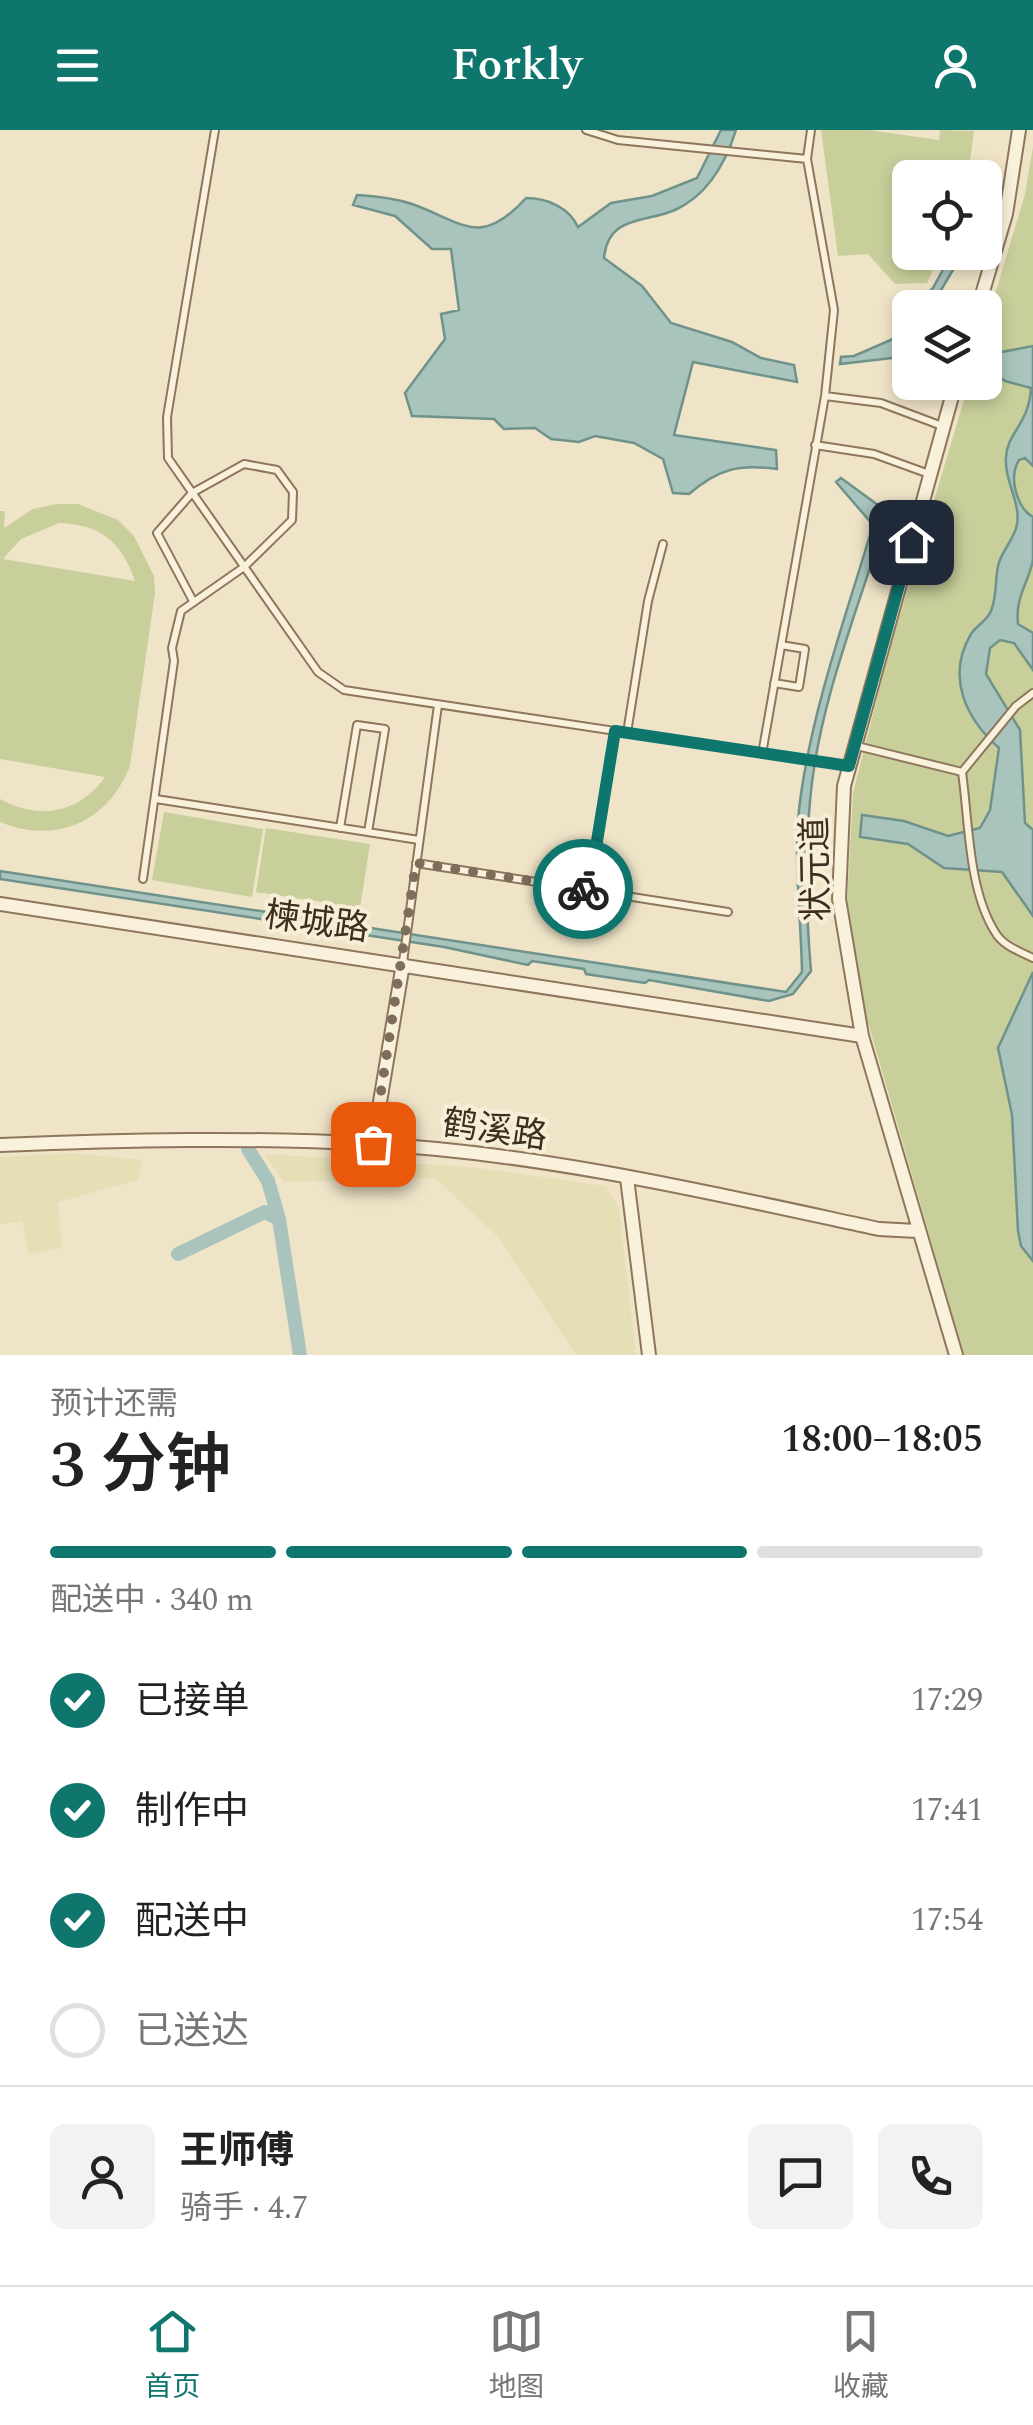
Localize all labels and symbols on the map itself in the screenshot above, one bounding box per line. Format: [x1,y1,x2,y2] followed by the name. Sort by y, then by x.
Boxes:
[869,500,954,585] pin
[789,816,844,922] street label: 状元道
[533,839,633,939] courier
[261,889,372,956] street label: 楝城路
[439,1097,550,1164] street label: 鹤溪路
[331,1102,416,1187] pin

